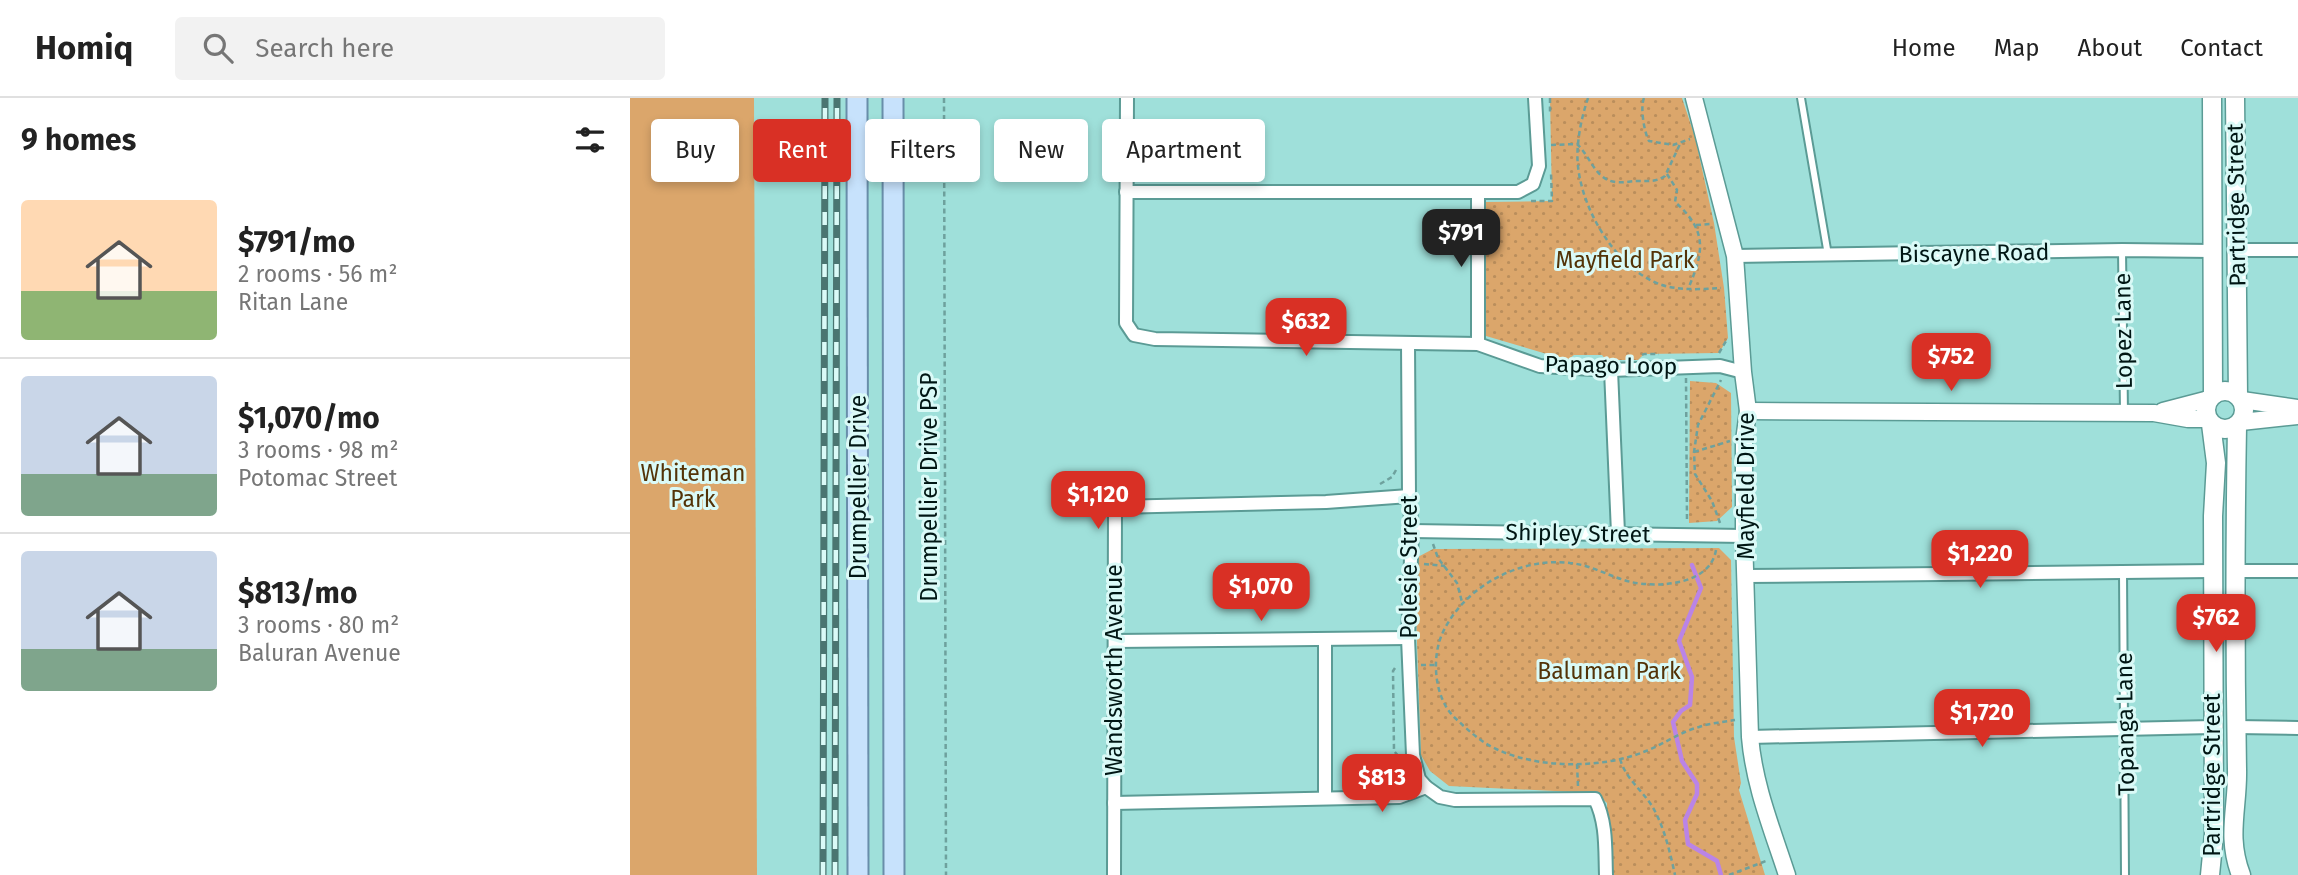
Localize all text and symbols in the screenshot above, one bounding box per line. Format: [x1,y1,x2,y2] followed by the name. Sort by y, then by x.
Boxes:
[175,17,665,80] search box
[35,28,133,68] text: Homiq
[199,29,237,67] icon: search
[255,33,394,64] text: Search here
[1892,34,1956,62] text: Home
[1994,34,2040,62] text: Map
[2078,34,2142,62] text: About
[2180,34,2263,62] text: Contact
[651,119,739,182] chip: Buy
[753,119,851,182] chip: Rent
[865,119,980,182] chip: Filters
[994,119,1088,182] chip: New
[1102,119,1265,182] chip: Apartment
[571,121,609,159] icon: filters
[21,122,136,158] text: 9 homes
[2221,122,2251,287] street label: Partridge Street
[1420,209,1502,269] pin: $791
[1438,218,1484,246] text: $791
[238,224,355,260] text: $791/mo
[77,228,161,312] icon: home
[1898,238,2050,268] street label: Biscayne Road
[1556,246,1695,274] park label: Mayfield Park
[238,260,397,288] text: 2 rooms · 56 m²
[2108,273,2138,389] street label: Lopez Lane
[238,288,348,316] text: Ritan Lane
[1265,299,1347,358] pin: $632
[1282,307,1331,335] text: $632
[1910,334,1992,393] pin: $752
[1928,342,1974,370] text: $752
[1544,350,1678,380] street label: Papago Loop
[915,372,943,602] street label: Drumpellier Drive PSP
[844,395,872,579] street label: Drumpellier Drive
[238,400,380,436] text: $1,070/mo
[77,404,161,488] icon: home
[1732,412,1760,560] street label: Mayfield Drive
[238,436,398,464] text: 3 rooms · 98 m²
[640,459,746,513] park label: Whiteman Park
[238,464,397,492] text: Potomac Street
[1041,472,1155,531] pin: $1,120
[1067,480,1129,508] text: $1,120
[1395,495,1423,639] street label: Polesie Street
[1505,518,1651,548] street label: Shipley Street
[1923,531,2037,590] pin: $1,220
[1947,539,2013,567] text: $1,220
[1100,564,1128,776] street label: Wandsworth Avenue
[1204,564,1318,623] pin: $1,070
[1229,572,1293,600] text: $1,070
[238,575,358,611] text: $813/mo
[77,579,161,663] icon: home
[2175,594,2257,654] pin: $762
[2192,603,2240,631] text: $762
[238,611,399,639] text: 3 rooms · 80 m²
[238,639,401,667] text: Baluran Avenue
[2110,652,2140,796] street label: Topanga Lane
[1537,657,1681,685] park label: Baluman Park
[1925,690,2039,749] pin: $1,720
[2198,693,2226,857] street label: Partridge Street
[1950,698,2014,726] text: $1,720
[1341,754,1423,814] pin: $813
[1358,763,1406,791] text: $813

